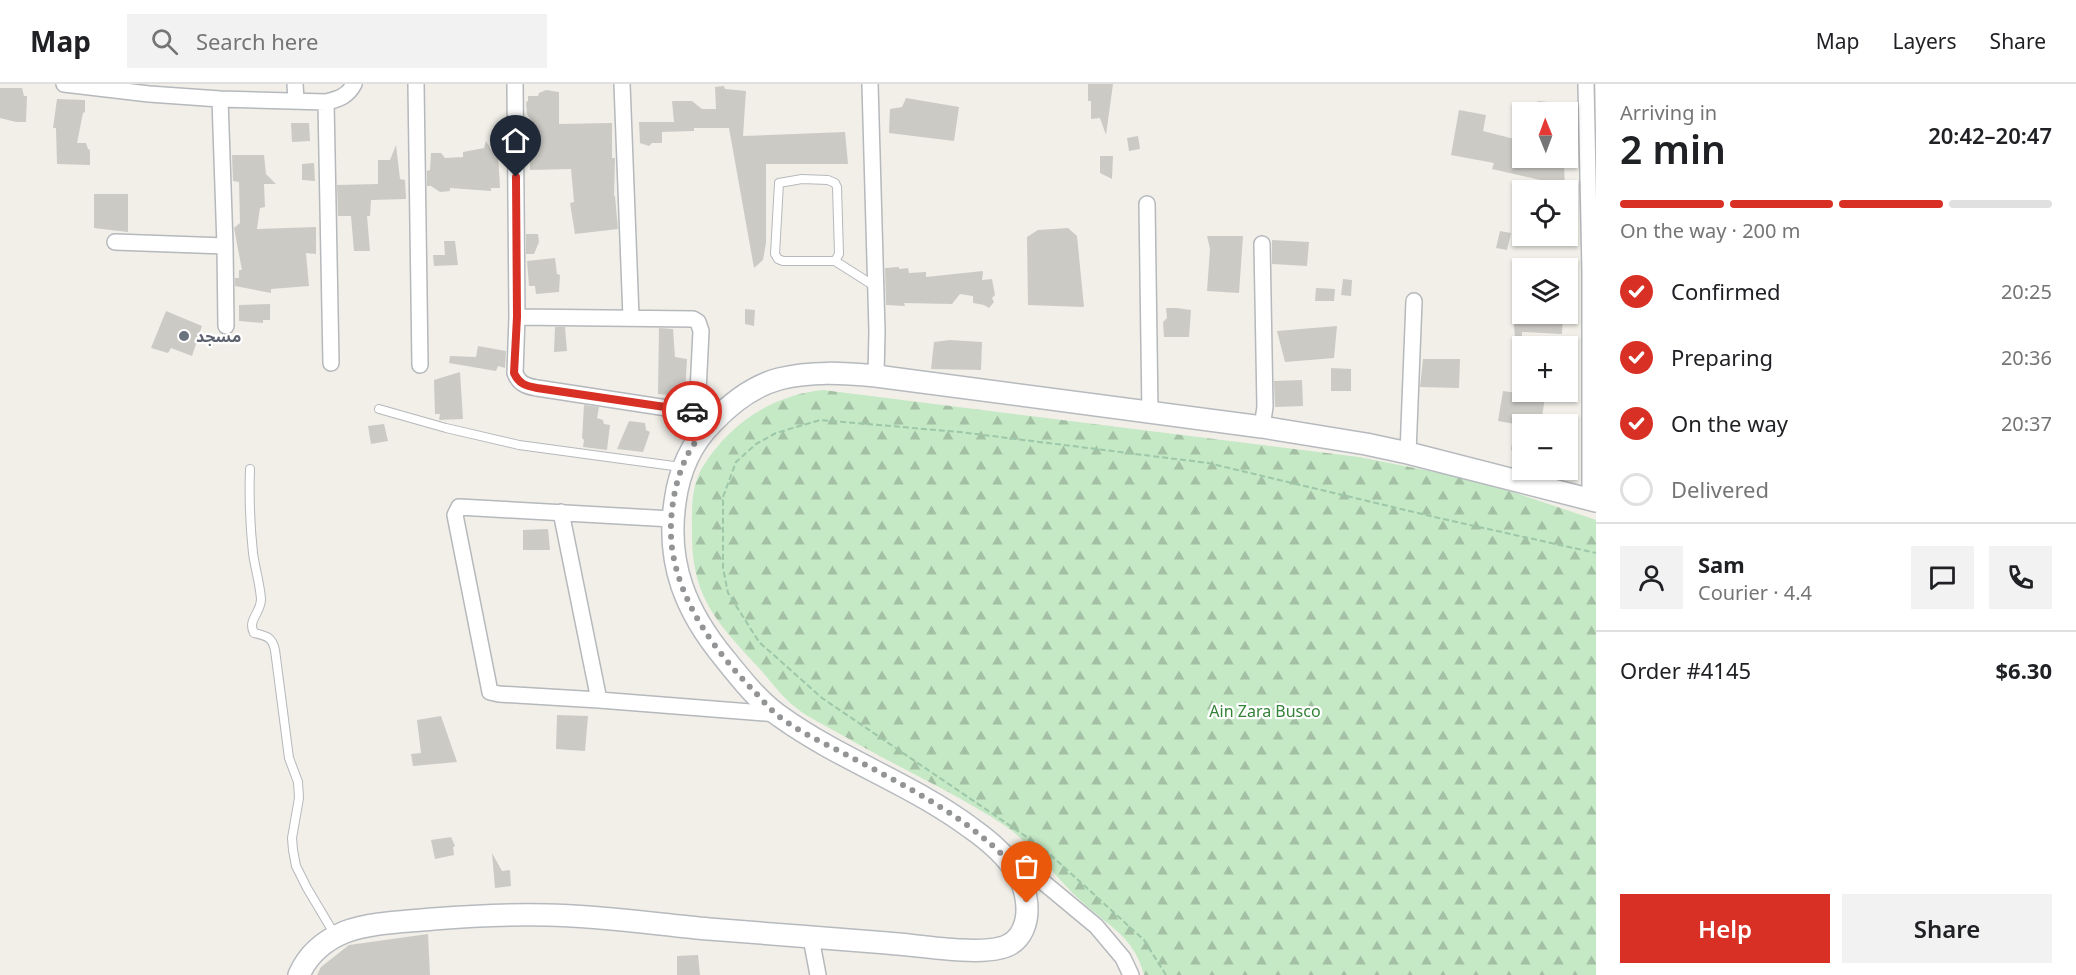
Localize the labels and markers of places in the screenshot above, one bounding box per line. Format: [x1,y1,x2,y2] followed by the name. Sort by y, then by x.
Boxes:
[490,115,541,177] pin
[196,325,241,347] place label: مسجد
[177,329,191,343] marker: مسجد
[1001,841,1052,903] pin

